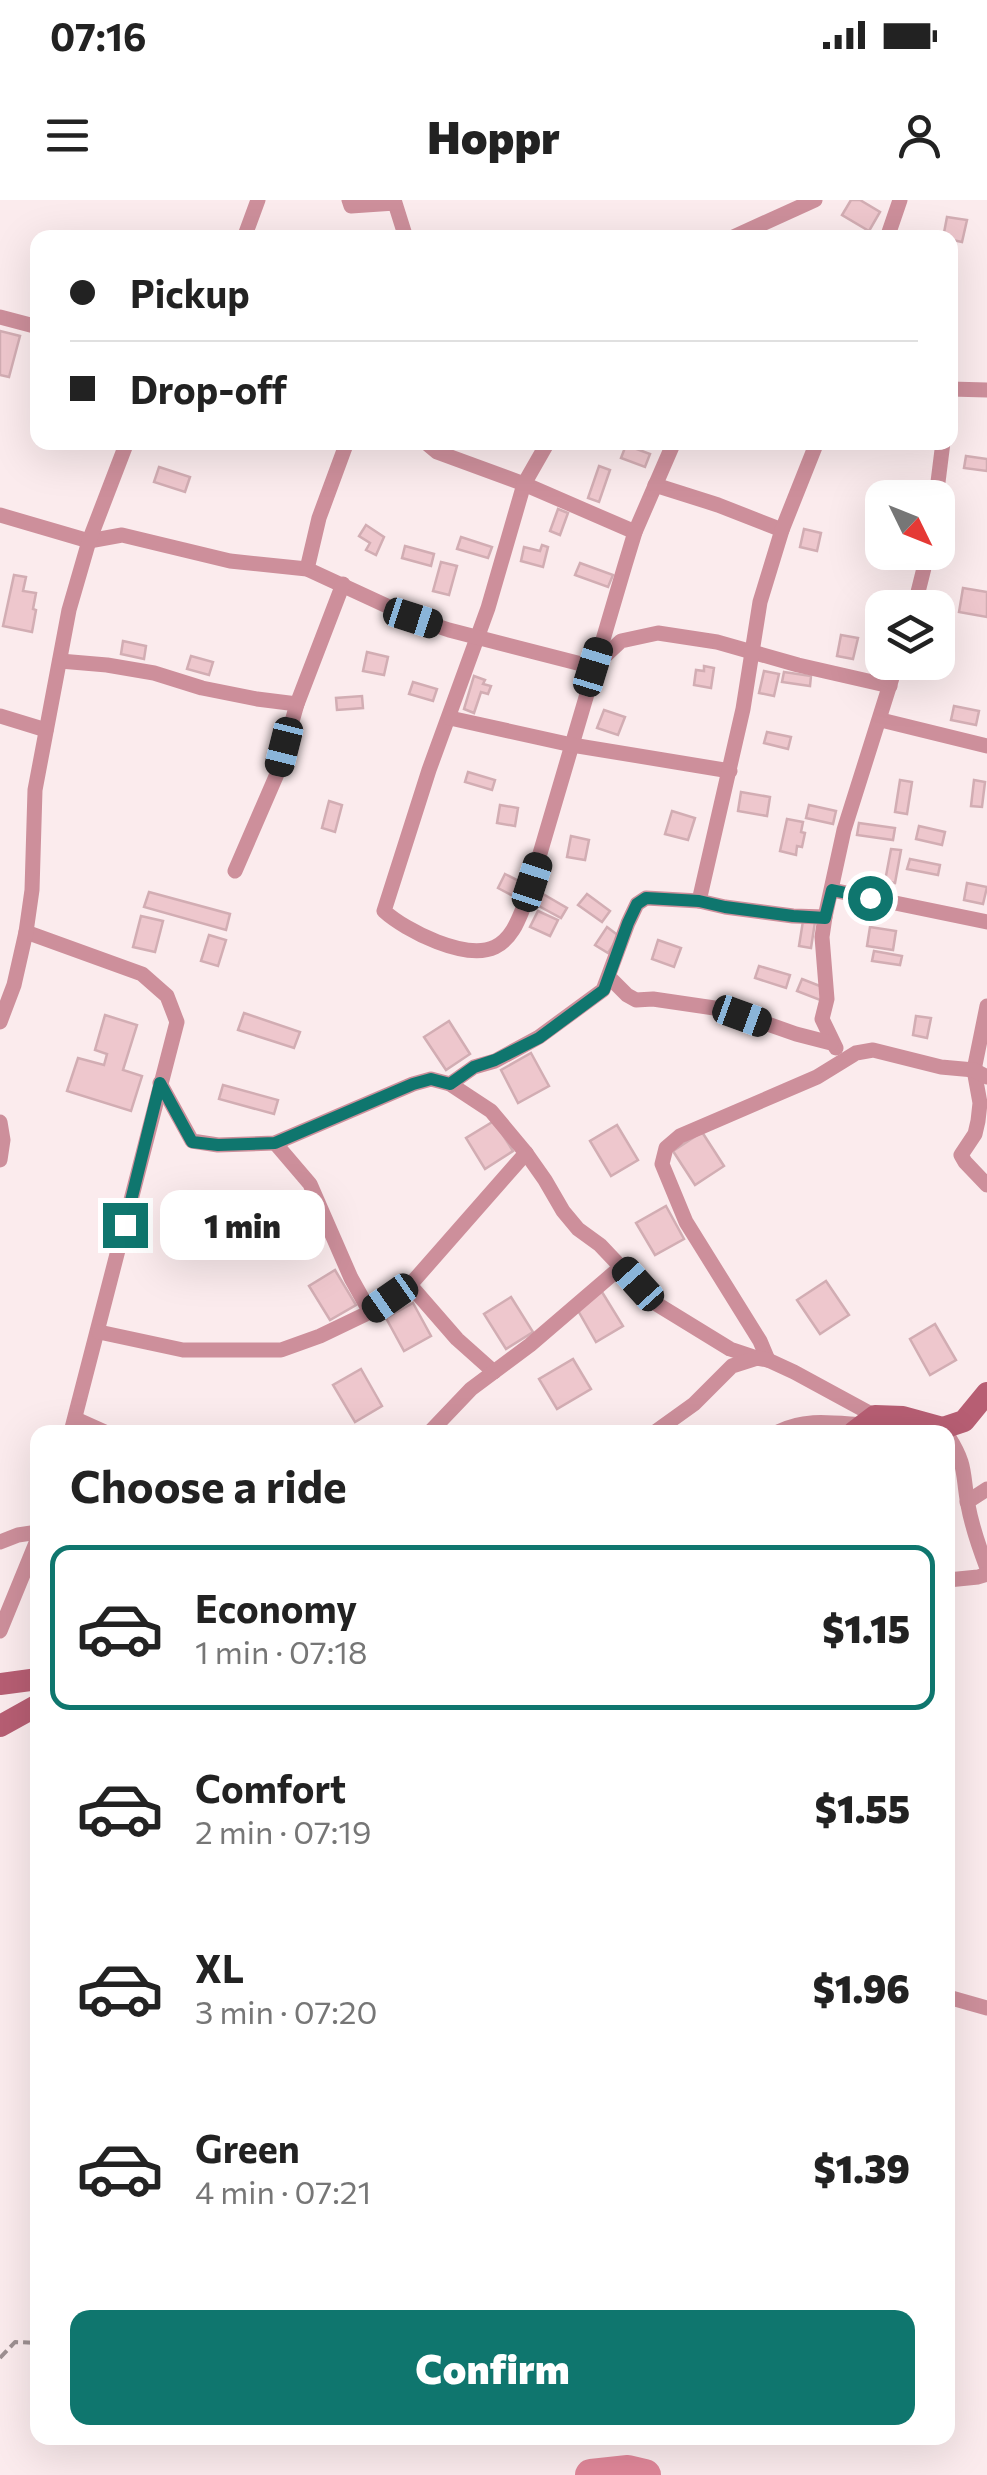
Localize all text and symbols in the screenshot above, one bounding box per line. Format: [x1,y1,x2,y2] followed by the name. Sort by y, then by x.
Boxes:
[50,12,146,59] text: 07:16
[40,108,95,163] icon: menu
[427,108,560,163] text: Hoppr
[892,108,947,163] icon: person
[130,269,250,316] text: Pickup
[130,365,287,412] text: Drop-off
[865,480,955,570] north arrow
[865,480,955,680] map controls
[865,590,955,680] button: layers
[380,594,446,642] car
[570,634,616,700] car
[262,714,306,780] car
[508,849,556,915] car
[848,876,893,921] route start
[709,992,775,1040] car
[160,1190,325,1260] callout: 1 min
[103,1203,148,1248] route end
[204,1205,281,1245] text: 1 min
[607,1252,669,1316] car
[357,1269,423,1327] car
[70,1457,347,1512] text: Choose a ride
[75,1583,165,1673] icon: car
[195,1584,357,1631] text: Economy
[822,1604,910,1651] text: $1.15
[195,1631,367,1671] text: 1 min · 07:18
[75,1763,165,1853] icon: car
[195,1764,346,1811] text: Comfort
[815,1784,910,1831] text: $1.55
[195,1811,371,1851] text: 2 min · 07:19
[75,1943,165,2033] icon: car
[195,1944,244,1991] text: XL
[813,1964,910,2011] text: $1.96
[195,1991,377,2031] text: 3 min · 07:20
[75,2123,165,2213] icon: car
[195,2124,300,2171] text: Green
[813,2144,910,2191] text: $1.39
[195,2171,371,2211] text: 4 min · 07:21
[70,2310,915,2425] button: Confirm

